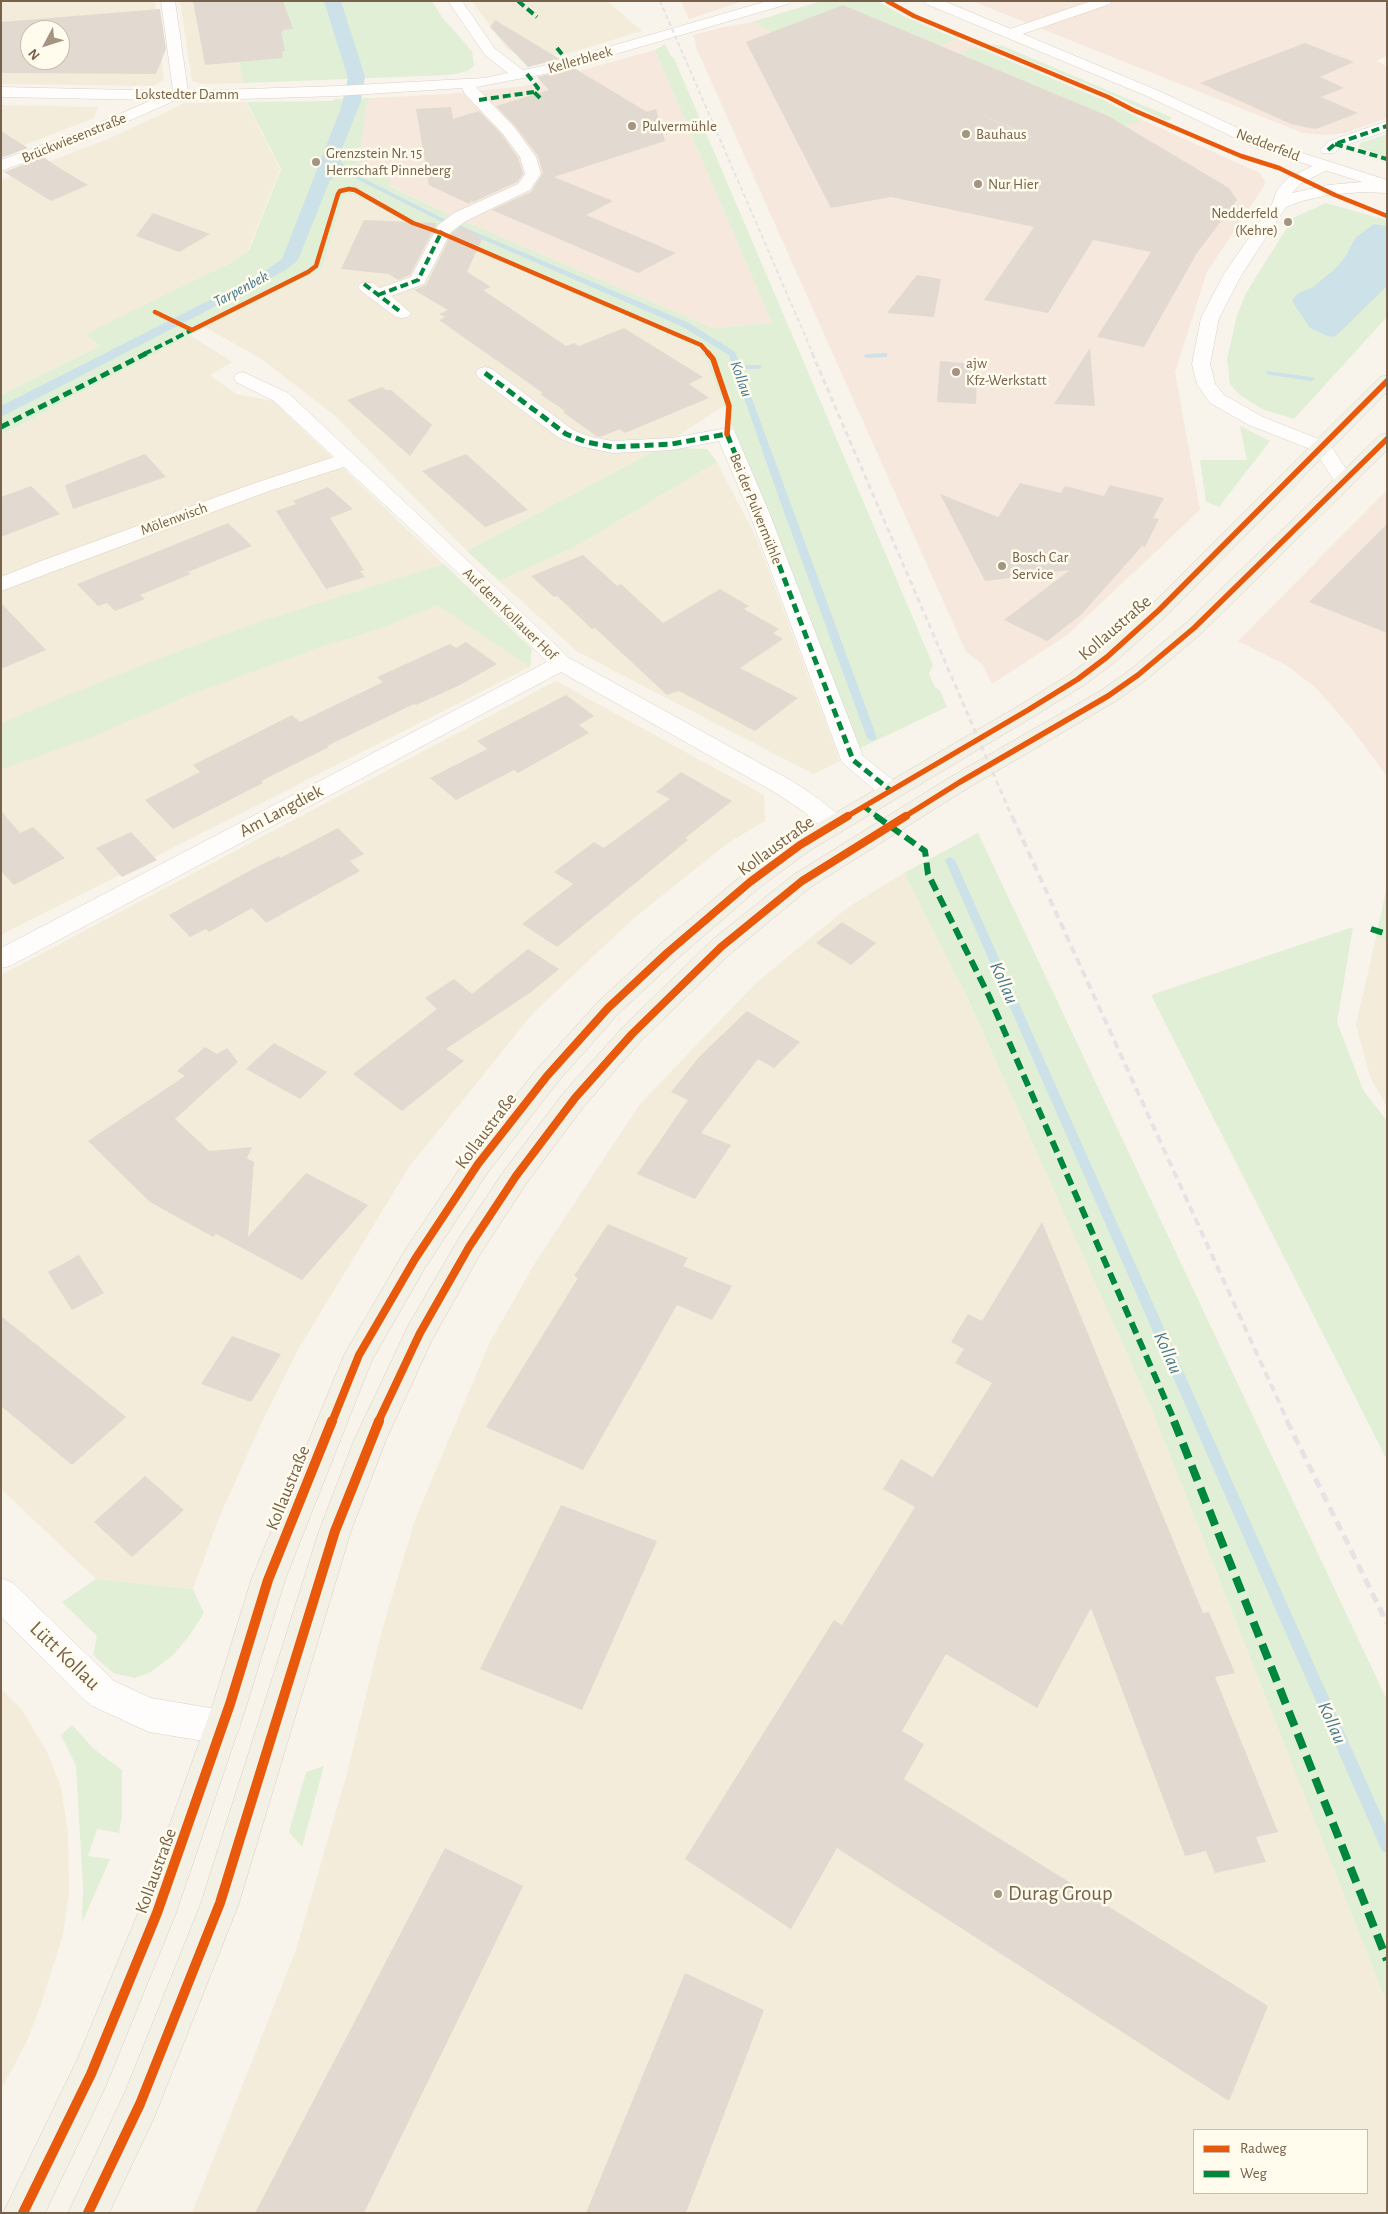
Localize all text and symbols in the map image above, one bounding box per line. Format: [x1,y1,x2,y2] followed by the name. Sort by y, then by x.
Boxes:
[20,20,70,70] north arrow
[546,42,614,78] street label: Kellerbleek
[26,46,43,62] text: N
[135,85,239,103] street label: Lokstedter Damm
[19,109,129,167] street label: Brückwiesenstraße
[642,117,717,135] place label: Pulvermühle
[626,120,638,132] marker: Pulvermühle
[976,125,1027,143] place label: Bauhaus
[1234,125,1302,165] street label: Nedderfeld
[960,128,972,140] marker: Bauhaus
[326,144,451,179] place label: Grenzstein Nr. 15 Herrschaft Pinneberg
[310,156,322,168] marker: Grenzstein Nr. 15 Herrschaft Pinneberg
[988,175,1039,193] place label: Nur Hier
[972,178,984,190] marker: Nur Hier
[1211,204,1278,239] place label: Nedderfeld (Kehre)
[1282,216,1294,228] marker: Nedderfeld (Kehre)
[210,267,272,311] water label: Tarpenbek
[966,354,1047,389] place label: ajw Kfz-Werkstatt
[726,358,756,400] water label: Kollau
[950,366,962,378] marker: ajw Kfz-Werkstatt
[726,451,786,567] street label: Bei der Pulvermühle
[138,499,210,539] street label: Mölenwisch
[1012,548,1068,583] place label: Bosch Car Service
[996,560,1008,572] marker: Bosch Car Service
[459,564,561,664] street label: Auf dem Kollauer Hof
[1074,591,1156,665] street label: Kollaustraße
[236,780,326,842] street label: Am Langdiek
[734,811,818,881] street label: Kollaustraße
[985,958,1023,1008] water label: Kollau
[451,1089,521,1173] street label: Kollaustraße
[1149,1328,1187,1378] water label: Kollau
[261,1443,315,1533] street label: Kollaustraße
[24,1616,106,1696] street label: Lütt Kollau
[1313,1698,1351,1748] water label: Kollau
[131,1825,181,1917] street label: Kollaustraße
[1008,1881,1113,1907] place label: Durag Group
[992,1888,1004,1900] marker: Durag Group
[1193,2129,1368,2194] legend
[1240,2141,1287,2156] text: Radweg
[1240,2166,1267,2181] text: Weg

